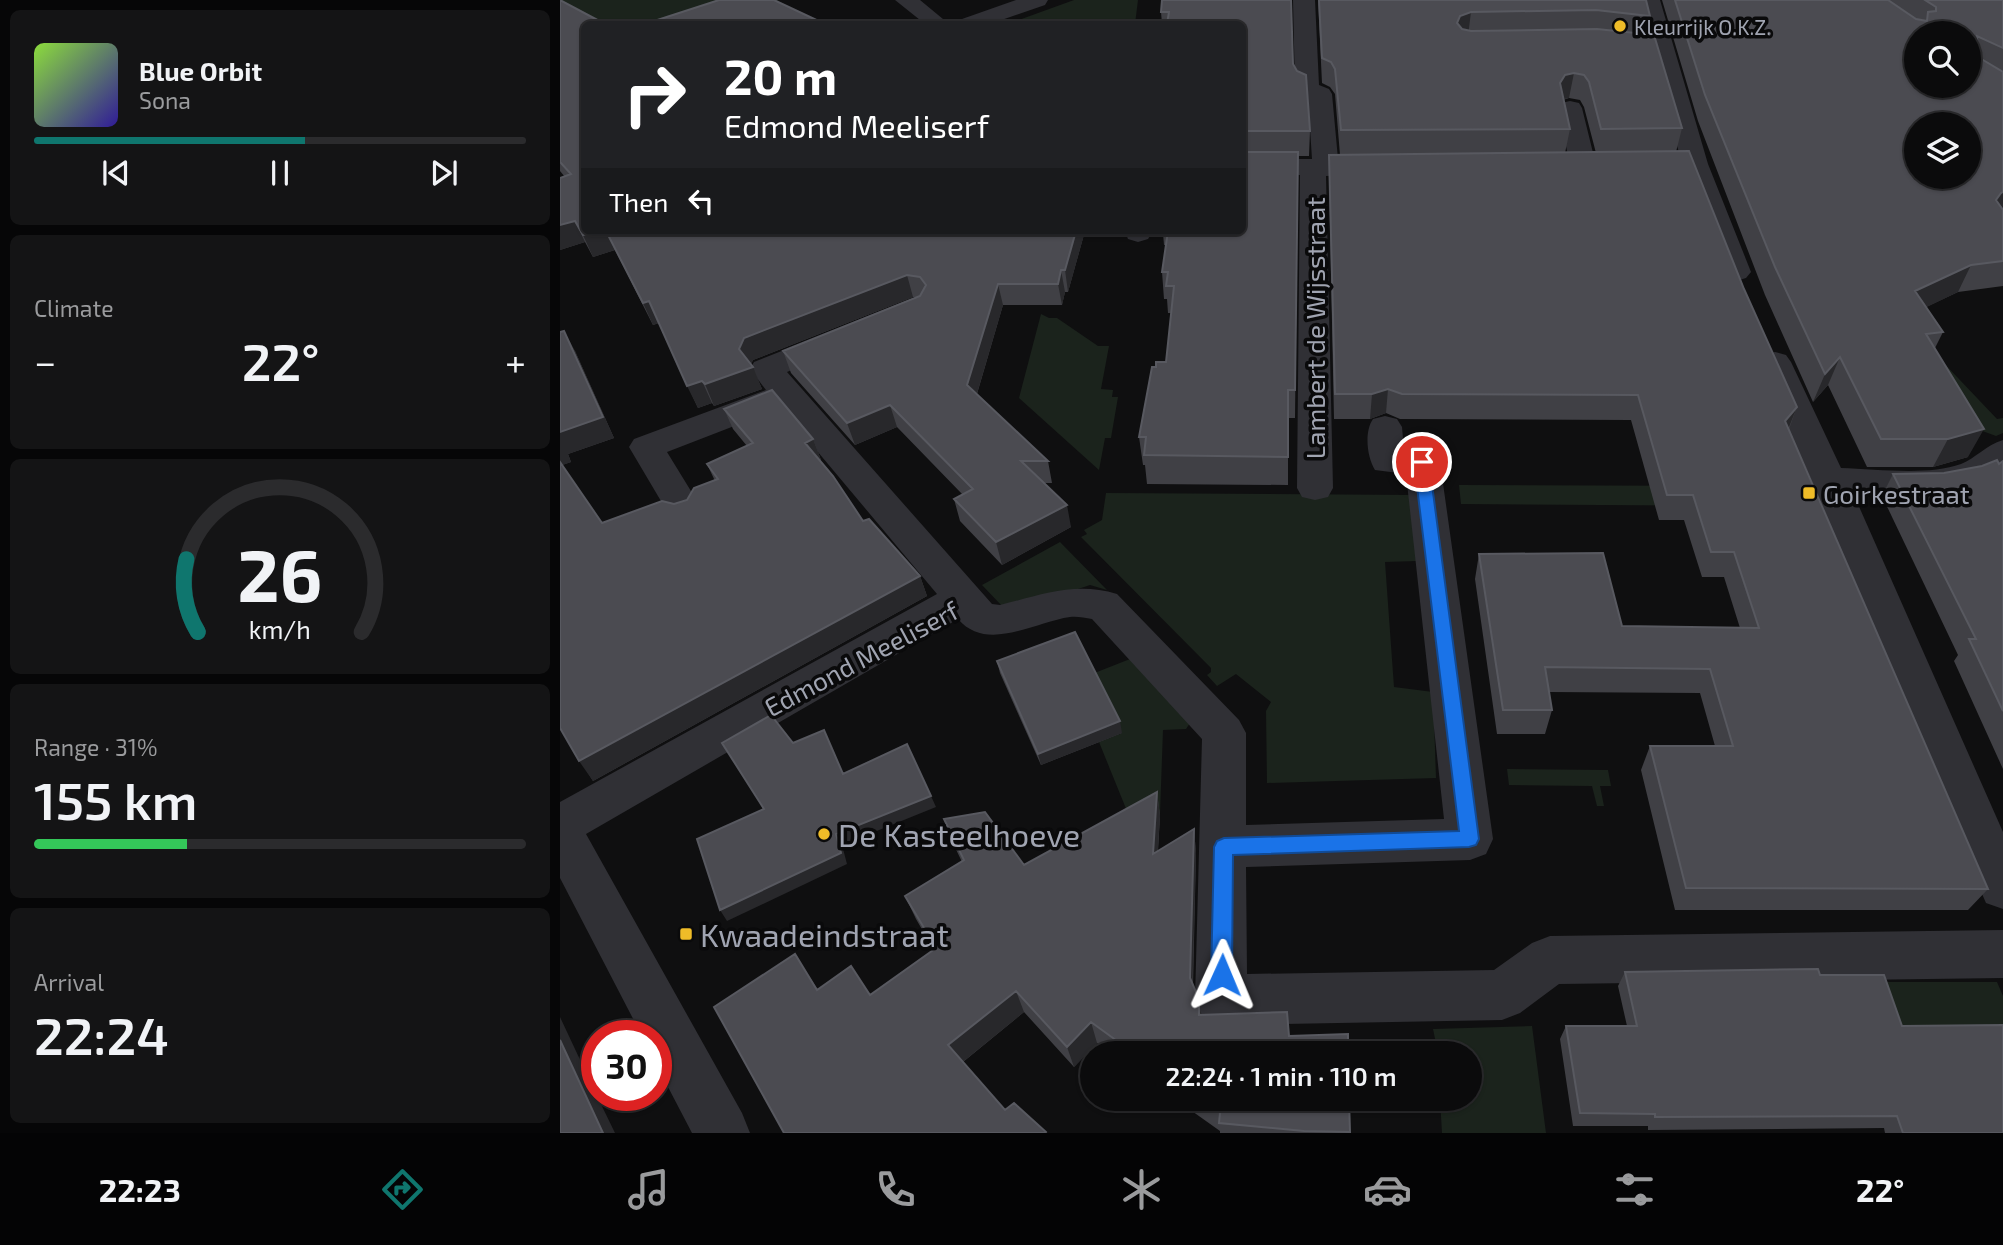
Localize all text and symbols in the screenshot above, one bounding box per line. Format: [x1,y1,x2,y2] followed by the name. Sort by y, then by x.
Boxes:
[1634,14,1771,40] place label: Kleurrijk O.K.Z.
[1612,18,1628,34] marker: Kleurrijk O.K.Z.
[1904,21,1981,189] map controls
[1904,21,1981,98] button: search
[724,46,837,105] text: 20 m
[609,49,700,140] icon: right
[139,55,262,86] text: Blue Orbit
[139,86,191,114] text: Sona
[724,106,989,144] text: Edmond Meeliserf
[1904,112,1981,189] button: layers
[97,154,135,192] icon: previous
[261,154,299,192] icon: pause
[425,154,463,192] icon: next
[682,182,720,220] icon: left
[609,186,668,217] text: Then
[1299,197,1330,459] street label: Lambert de Wijsstraat
[34,294,114,322] text: Climate
[242,329,320,391] text: 22°
[34,338,56,384] text: −
[505,338,526,384] text: +
[1392,432,1452,492] pin
[1403,443,1441,481] icon: arrive
[1823,478,1970,509] place label: Goirkestraat
[1801,485,1817,501] marker: Goirkestraat
[237,530,323,618] text: 26
[759,593,964,722] street label: Edmond Meeliserf
[249,614,311,644] text: km/h
[34,733,158,761] text: Range · 31%
[34,768,198,830] text: 155 km
[838,815,1080,853] place label: De Kasteelhoeve
[816,826,832,842] marker: De Kasteelhoeve
[700,915,949,953] place label: Kwaadeindstraat
[678,926,694,942] marker: Kwaadeindstraat
[1185,938,1259,1012] position arrow
[34,968,104,996] text: Arrival
[34,1003,169,1065] text: 22:24
[581,1020,672,1111] speed limit sign: 30
[1165,1060,1397,1091] text: 22:24 · 1 min · 110 m
[378,1165,427,1214] icon: directions
[624,1165,673,1214] icon: music
[871,1165,920,1214] icon: phone
[1117,1165,1166,1214] icon: climate
[1363,1165,1412,1214] icon: car
[1610,1165,1659,1214] icon: filters
[99,1170,181,1208] text: 22:23
[1856,1170,1904,1208] text: 22°

